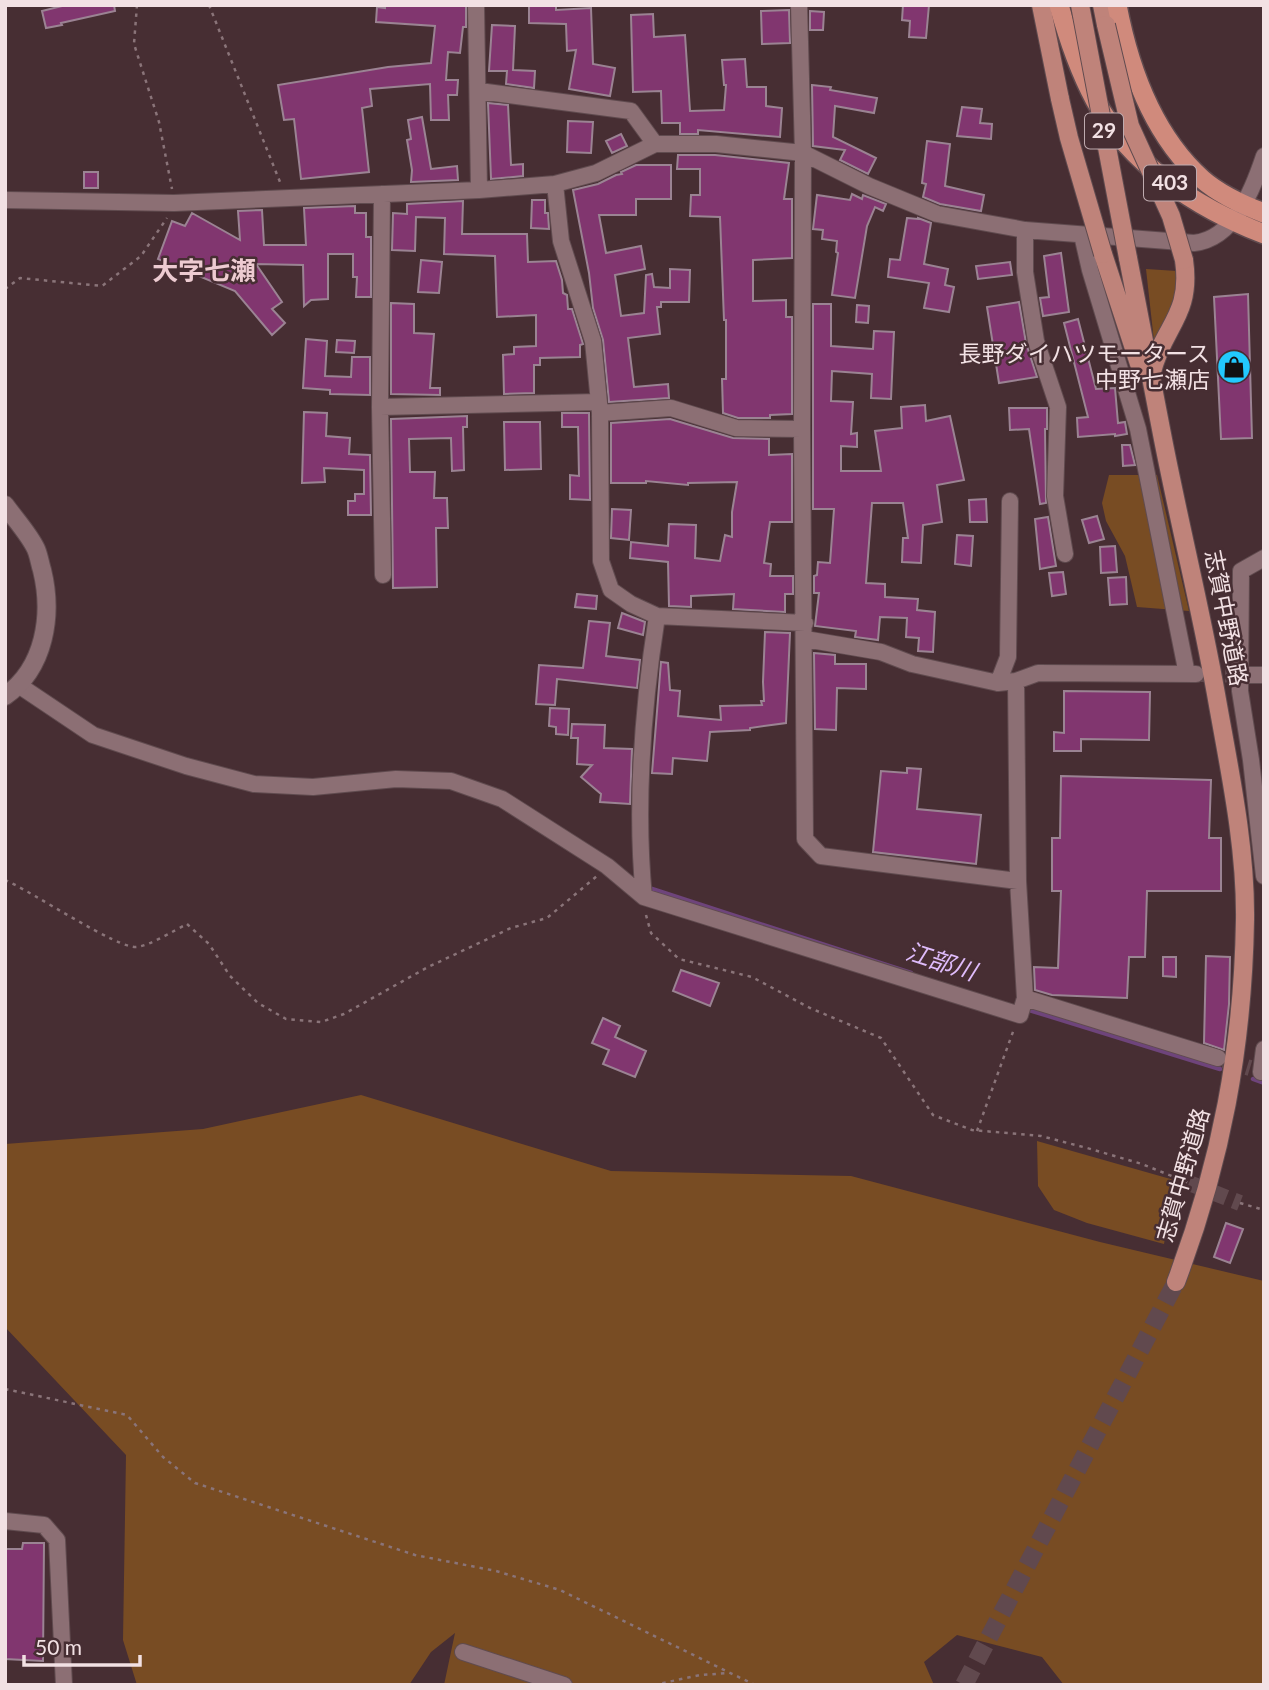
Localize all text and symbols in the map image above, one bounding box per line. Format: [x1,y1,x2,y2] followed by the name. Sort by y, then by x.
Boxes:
[1085,114,1123,148] road number: 29
[1144,166,1196,200] road number: 403
[152,254,256,286] district label: 大字七瀬
[959,339,1210,393] place label: 長野ダイハツモータース 中野七瀬店
[1215,348,1253,386] shop icon: 長野ダイハツモータース 中野七瀬店
[1200,547,1254,688] street label: 志賀中野道路
[903,936,983,986] water label: 江部川
[1150,1105,1215,1245] street label: 志賀中野道路
[24,1624,140,1668] scale bar
[35,1634,82,1659] text: 50 m

